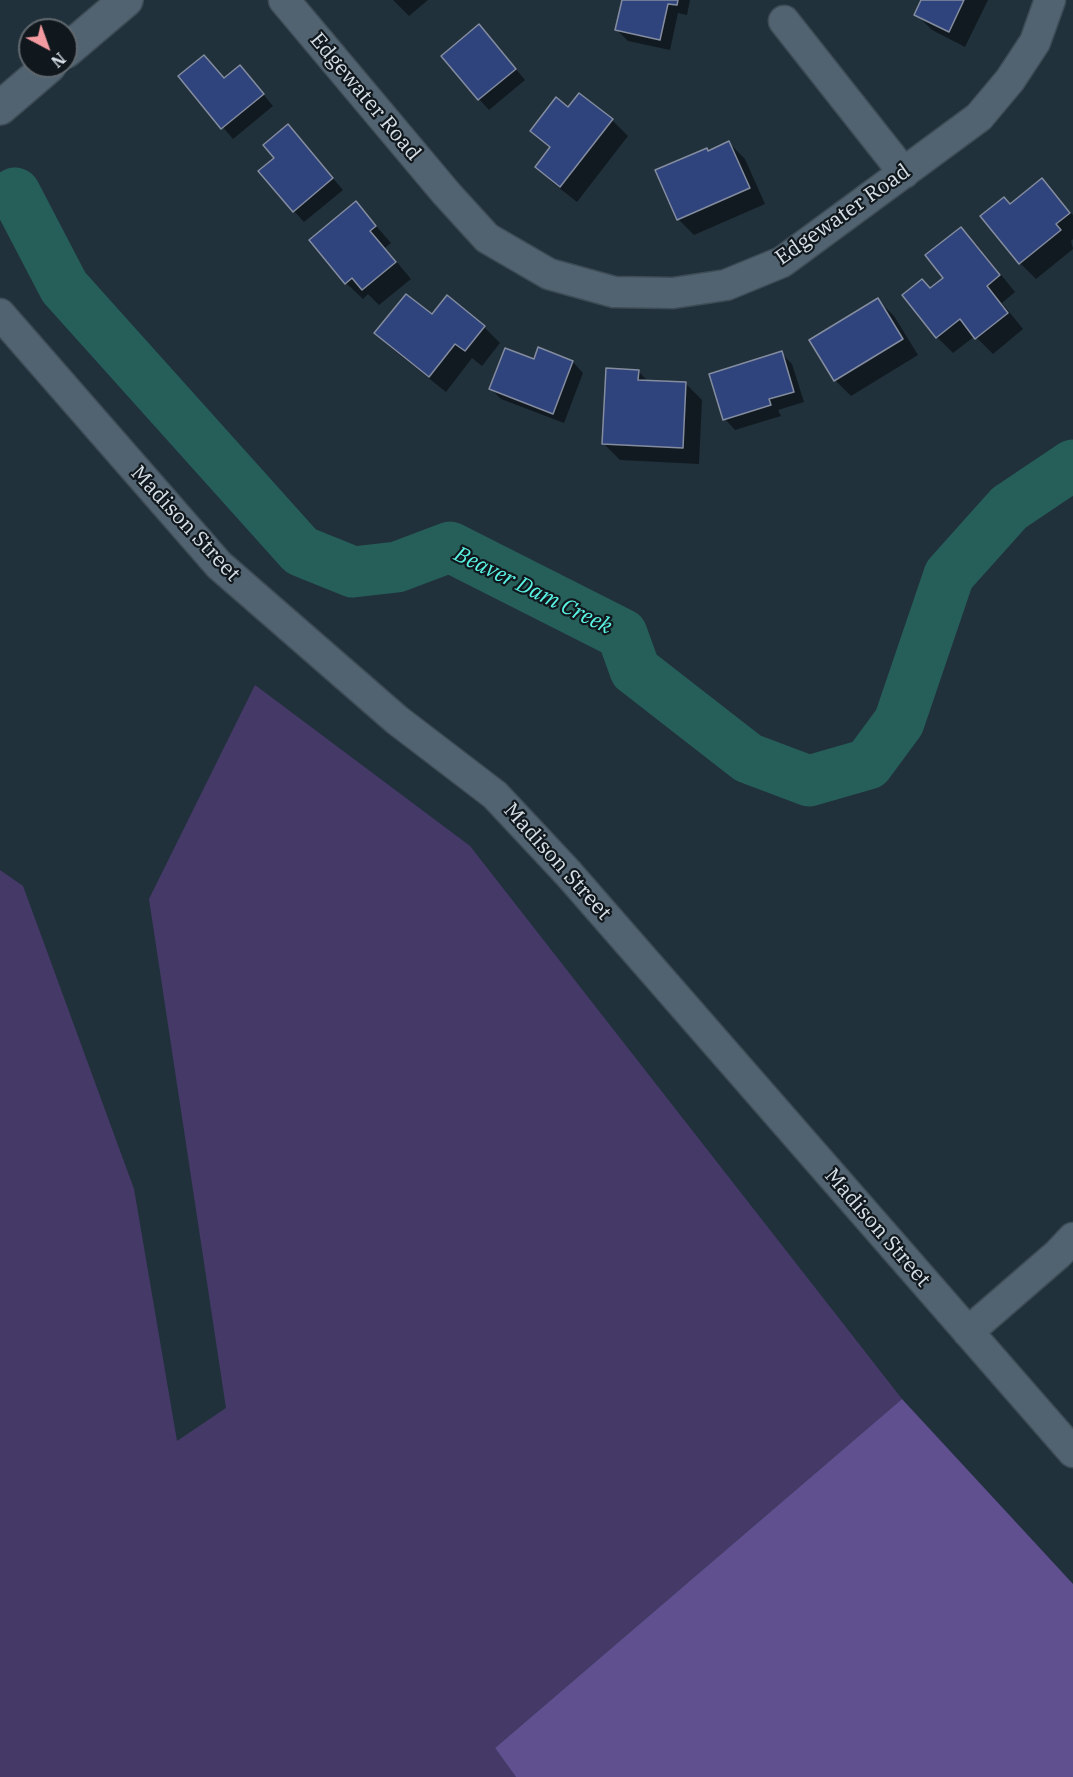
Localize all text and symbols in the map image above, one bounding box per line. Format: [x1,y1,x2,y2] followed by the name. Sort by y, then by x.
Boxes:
[18,18,78,78] north arrow
[304,28,426,166] street label: Edgewater Road
[47,48,70,72] text: N
[771,159,915,271] street label: Edgewater Road
[125,461,245,587] street label: Madison Street
[450,541,616,641] water label: Beaver Dam Creek
[498,798,616,926] street label: Madison Street
[819,1164,935,1292] street label: Madison Street

